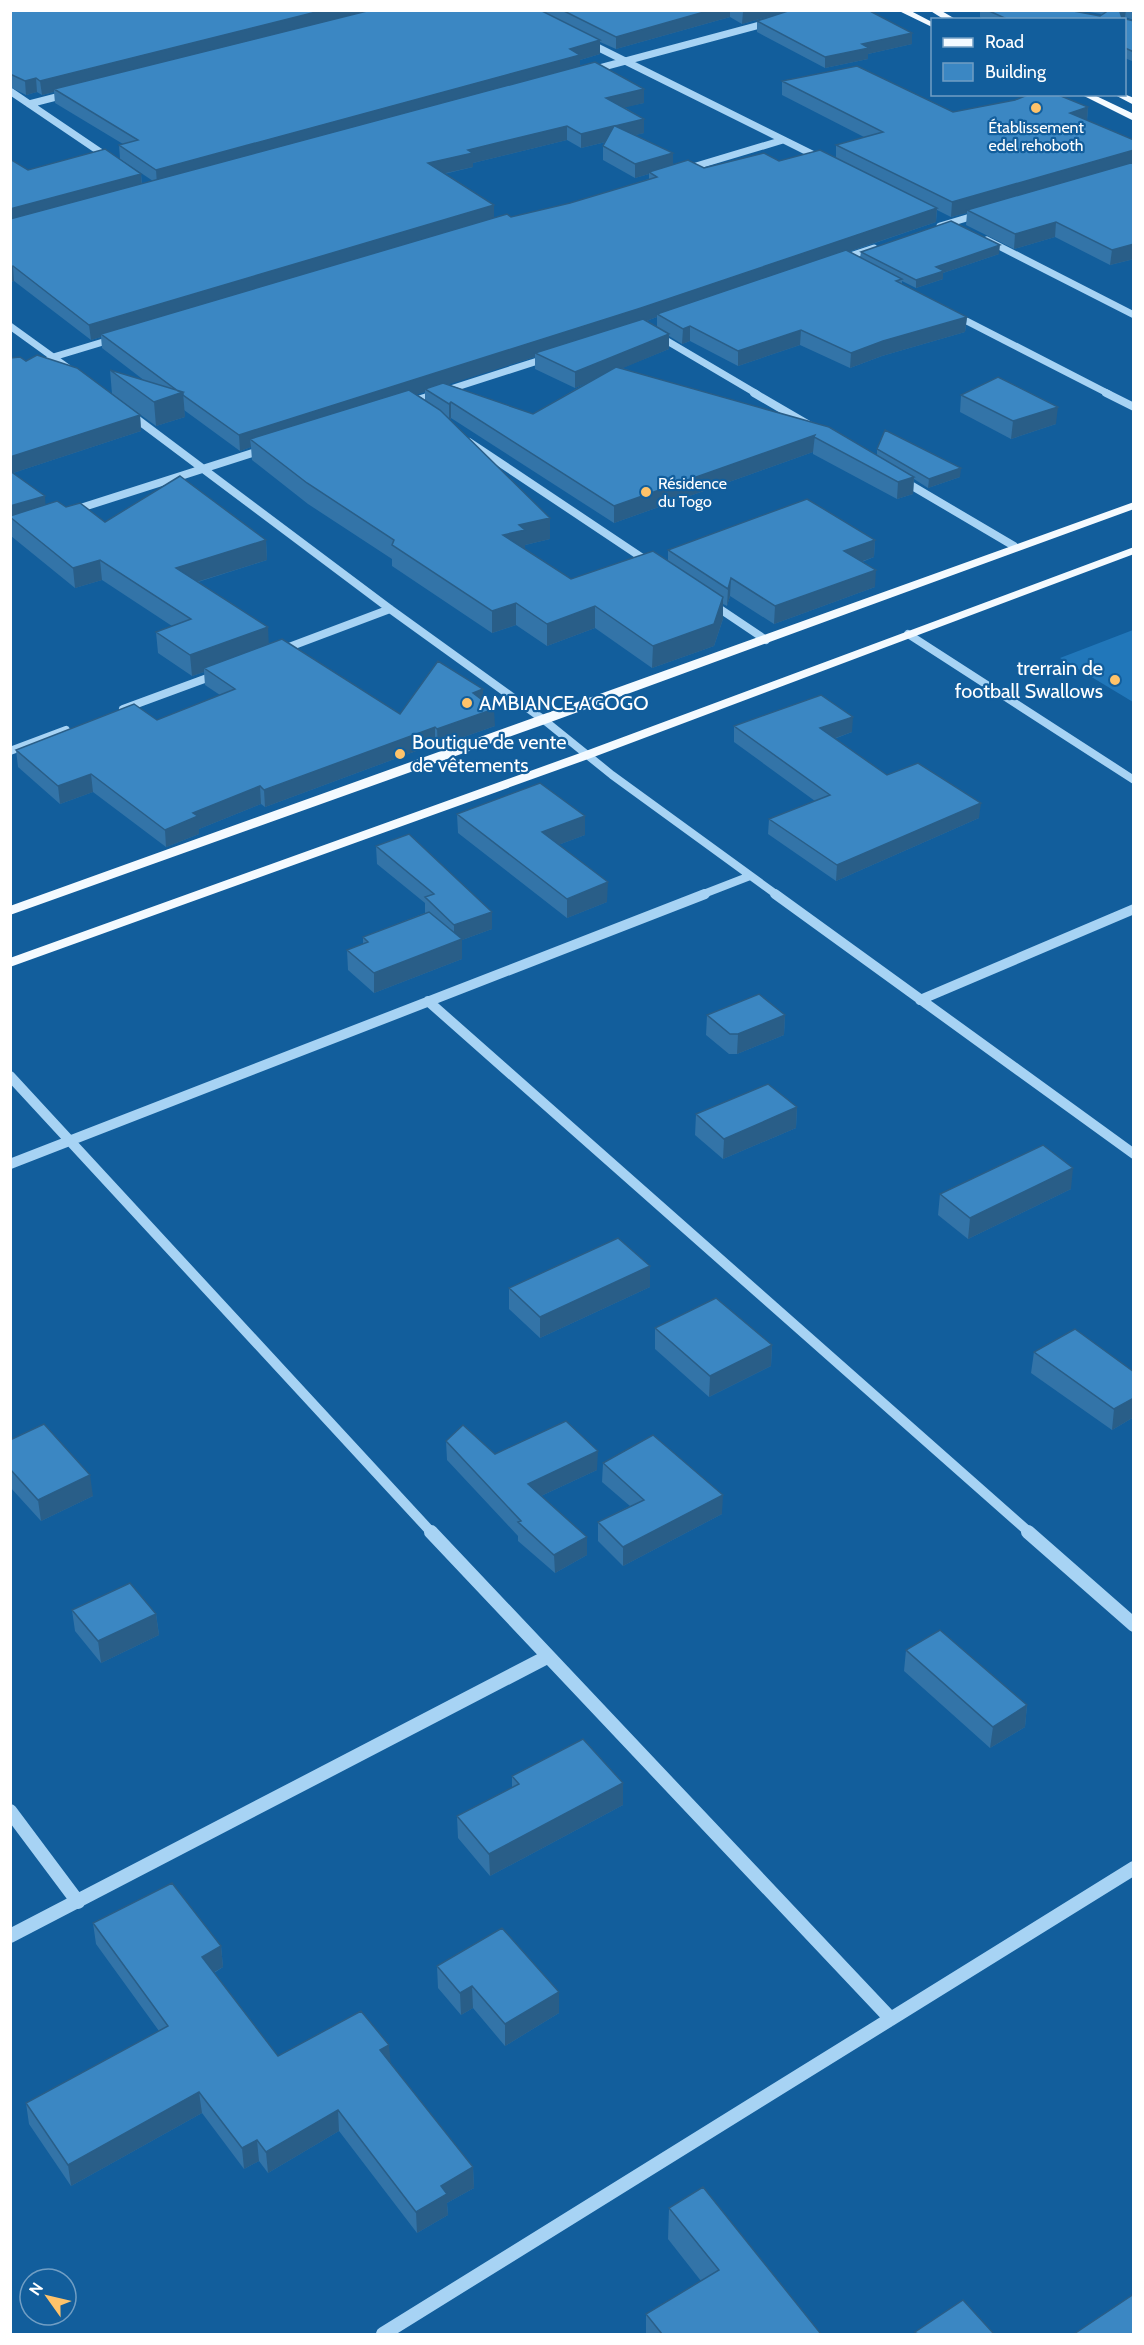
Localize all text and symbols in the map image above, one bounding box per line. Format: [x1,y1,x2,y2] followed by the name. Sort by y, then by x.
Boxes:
[931,18,1126,96] legend
[985,31,1024,53] text: Road
[985,61,1047,83] text: Building
[1029,101,1043,115] marker: Établissement edel rehoboth
[988,118,1084,155] place label: Établissement edel rehoboth
[658,474,727,511] place label: Résidence du Togo
[639,485,653,499] marker: Résidence du Togo
[955,656,1103,703] place label: trerrain de football Swallows
[1108,673,1122,687] marker: trerrain de football Swallows
[479,691,649,715] place label: AMBIANCE AGOGO
[460,696,474,710] marker: AMBIANCE AGOGO
[412,730,566,777] place label: Boutique de vente de vêtements
[393,747,407,761] marker: Boutique de vente de vêtements
[18,2267,78,2327] north arrow
[25,2279,47,2299] text: N

